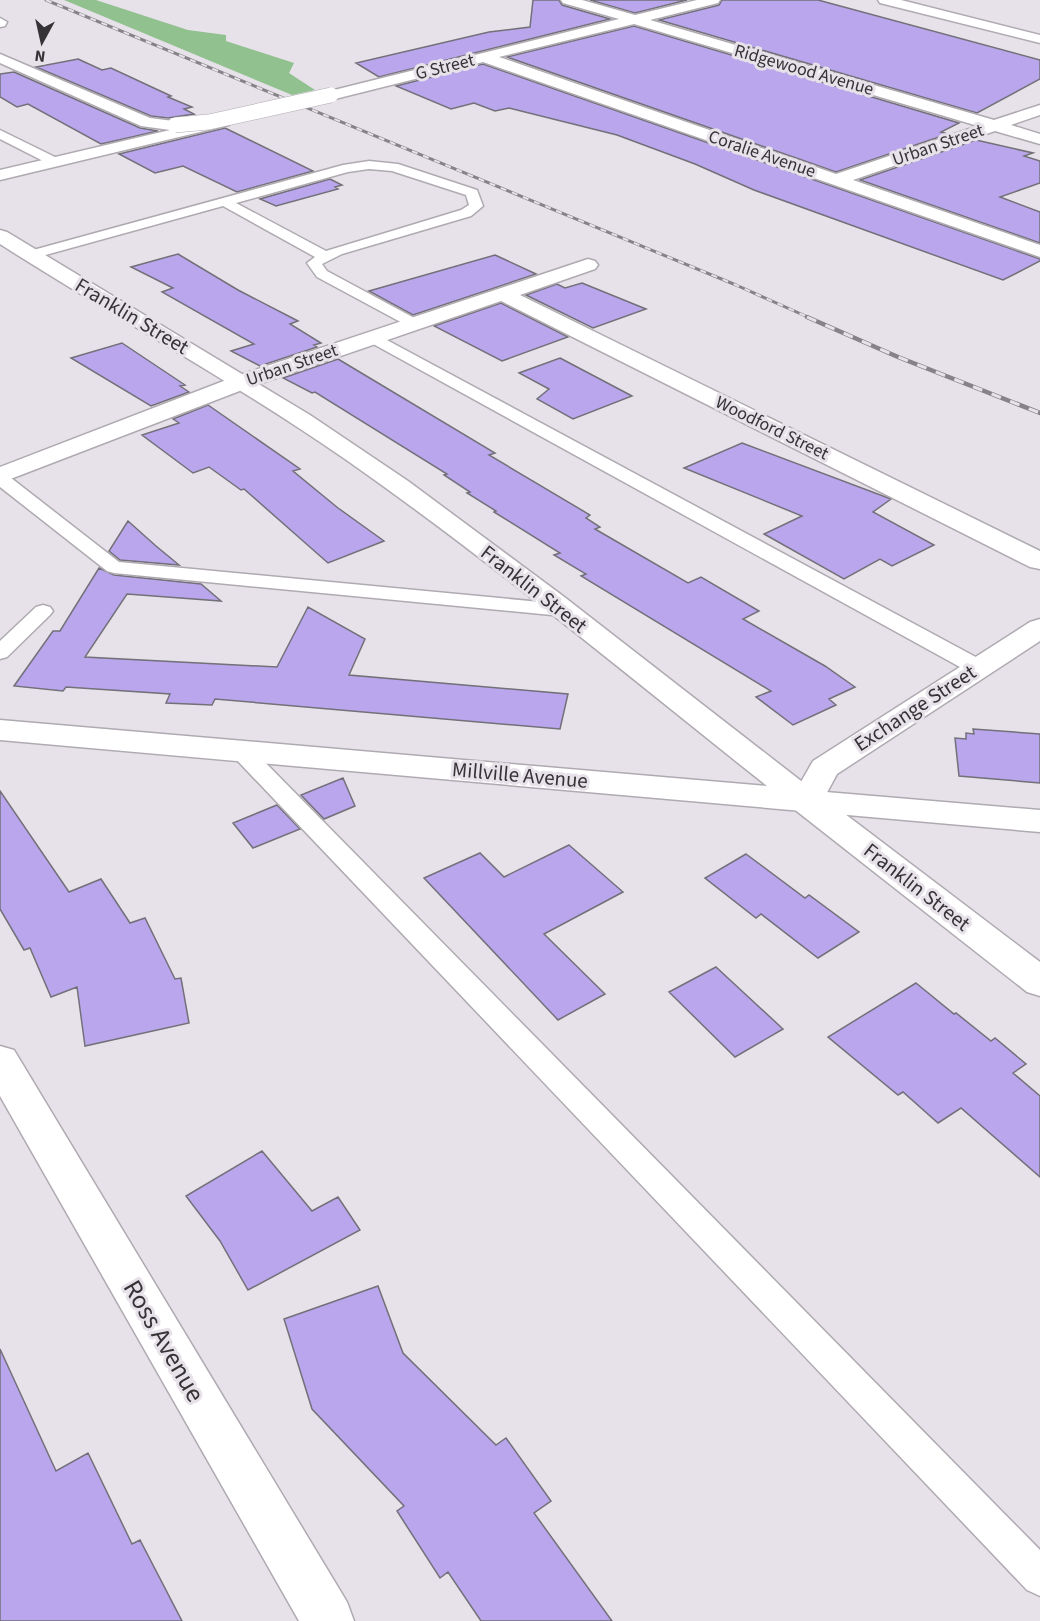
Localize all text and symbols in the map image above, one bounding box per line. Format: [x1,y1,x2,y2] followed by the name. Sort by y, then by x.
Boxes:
[12,12,72,72] north arrow
[731,38,877,102] street label: Ridgewood Avenue
[33,44,47,67] text: N
[413,48,477,86] street label: G Street
[889,118,987,172] street label: Urban Street
[705,124,819,184] street label: Coralie Avenue
[69,270,195,362] street label: Franklin Street
[243,338,341,392] street label: Urban Street
[711,390,833,466] street label: Woodford Street
[474,538,594,640] street label: Franklin Street
[848,657,982,759] street label: Exchange Street
[451,754,589,796] street label: Millville Avenue
[857,836,977,938] street label: Franklin Street
[114,1273,214,1409] street label: Ross Avenue

